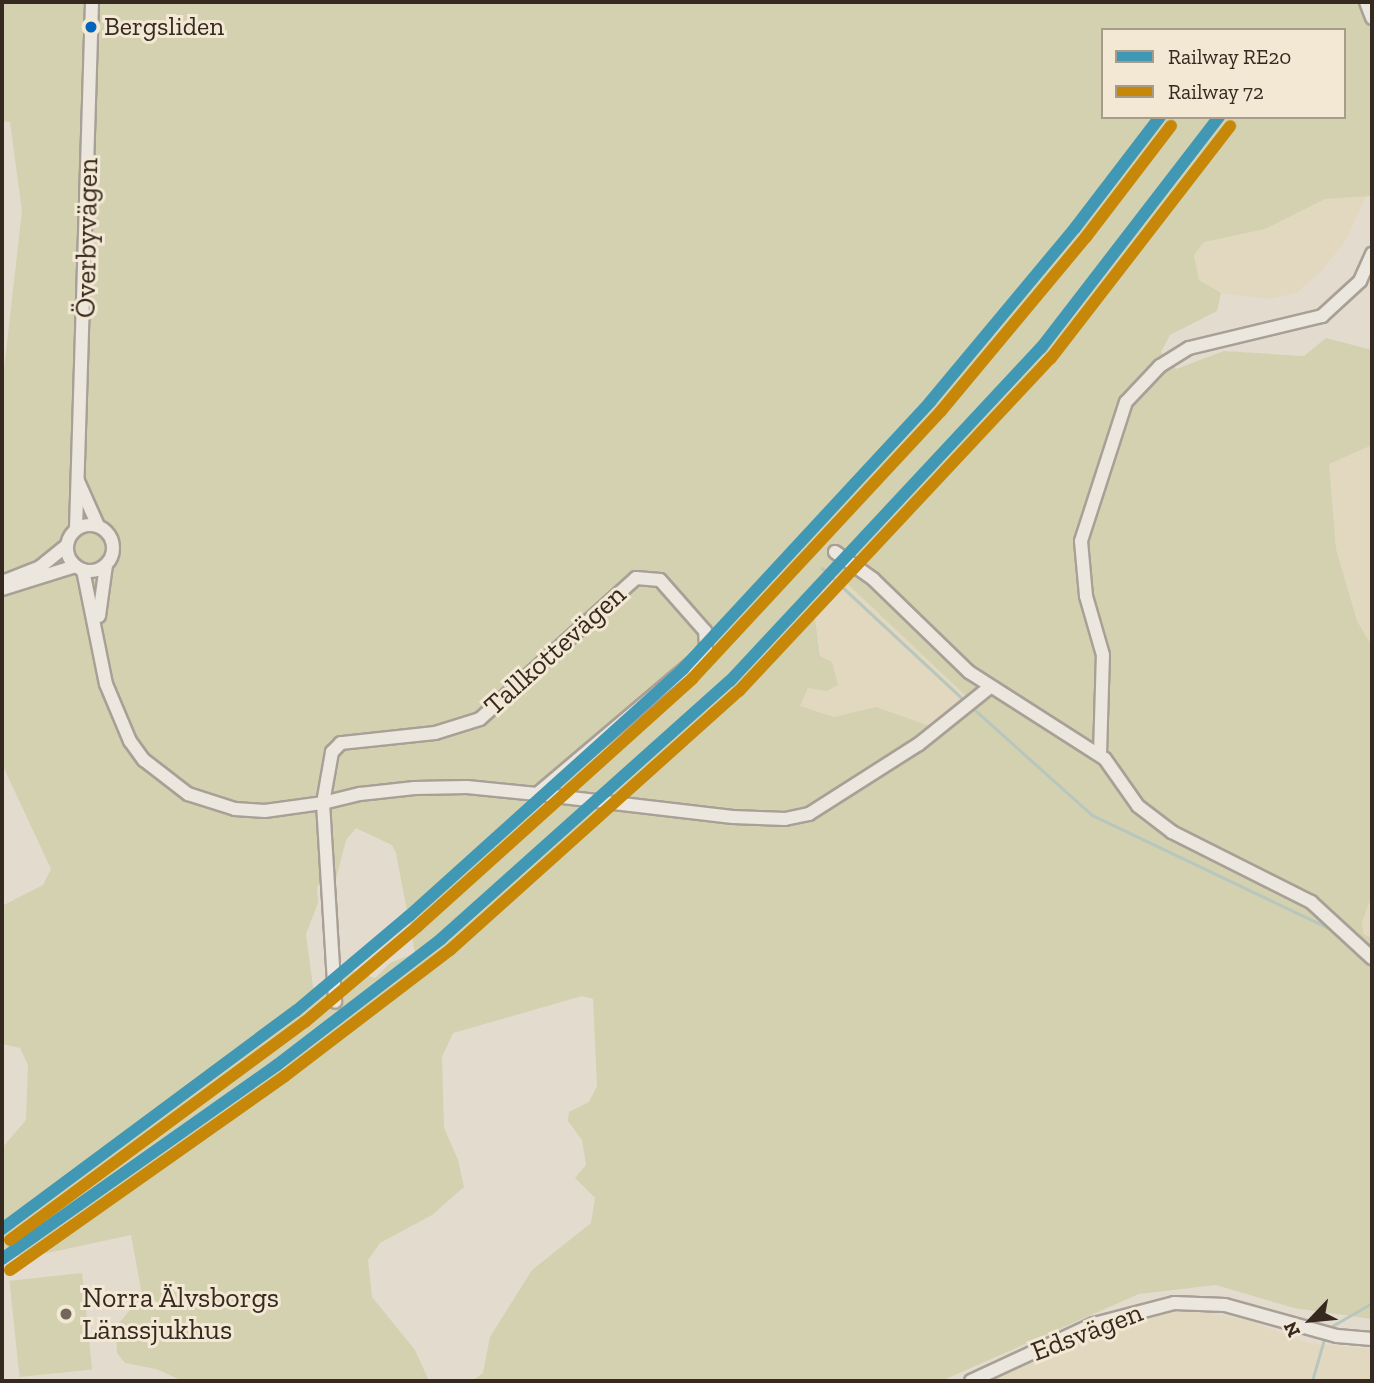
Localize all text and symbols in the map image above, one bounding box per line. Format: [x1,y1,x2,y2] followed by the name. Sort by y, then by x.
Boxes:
[104,11,224,43] place label: Bergsliden
[84,20,98,34] marker: Bergsliden
[1101,28,1346,119] legend
[1168,44,1291,69] text: Railway RE20
[1168,79,1264,104] text: Railway 72
[69,158,105,318] street label: Överbyvägen
[477,578,633,722] street label: Tallkottevägen
[82,1281,280,1347] place label: Norra Älvsborgs Länssjukhus
[1276,1285,1346,1355] north arrow
[1027,1295,1147,1369] street label: Edsvägen
[56,1304,76,1324] marker: Norra Älvsborgs Länssjukhus
[1278,1318,1305,1341] text: N

